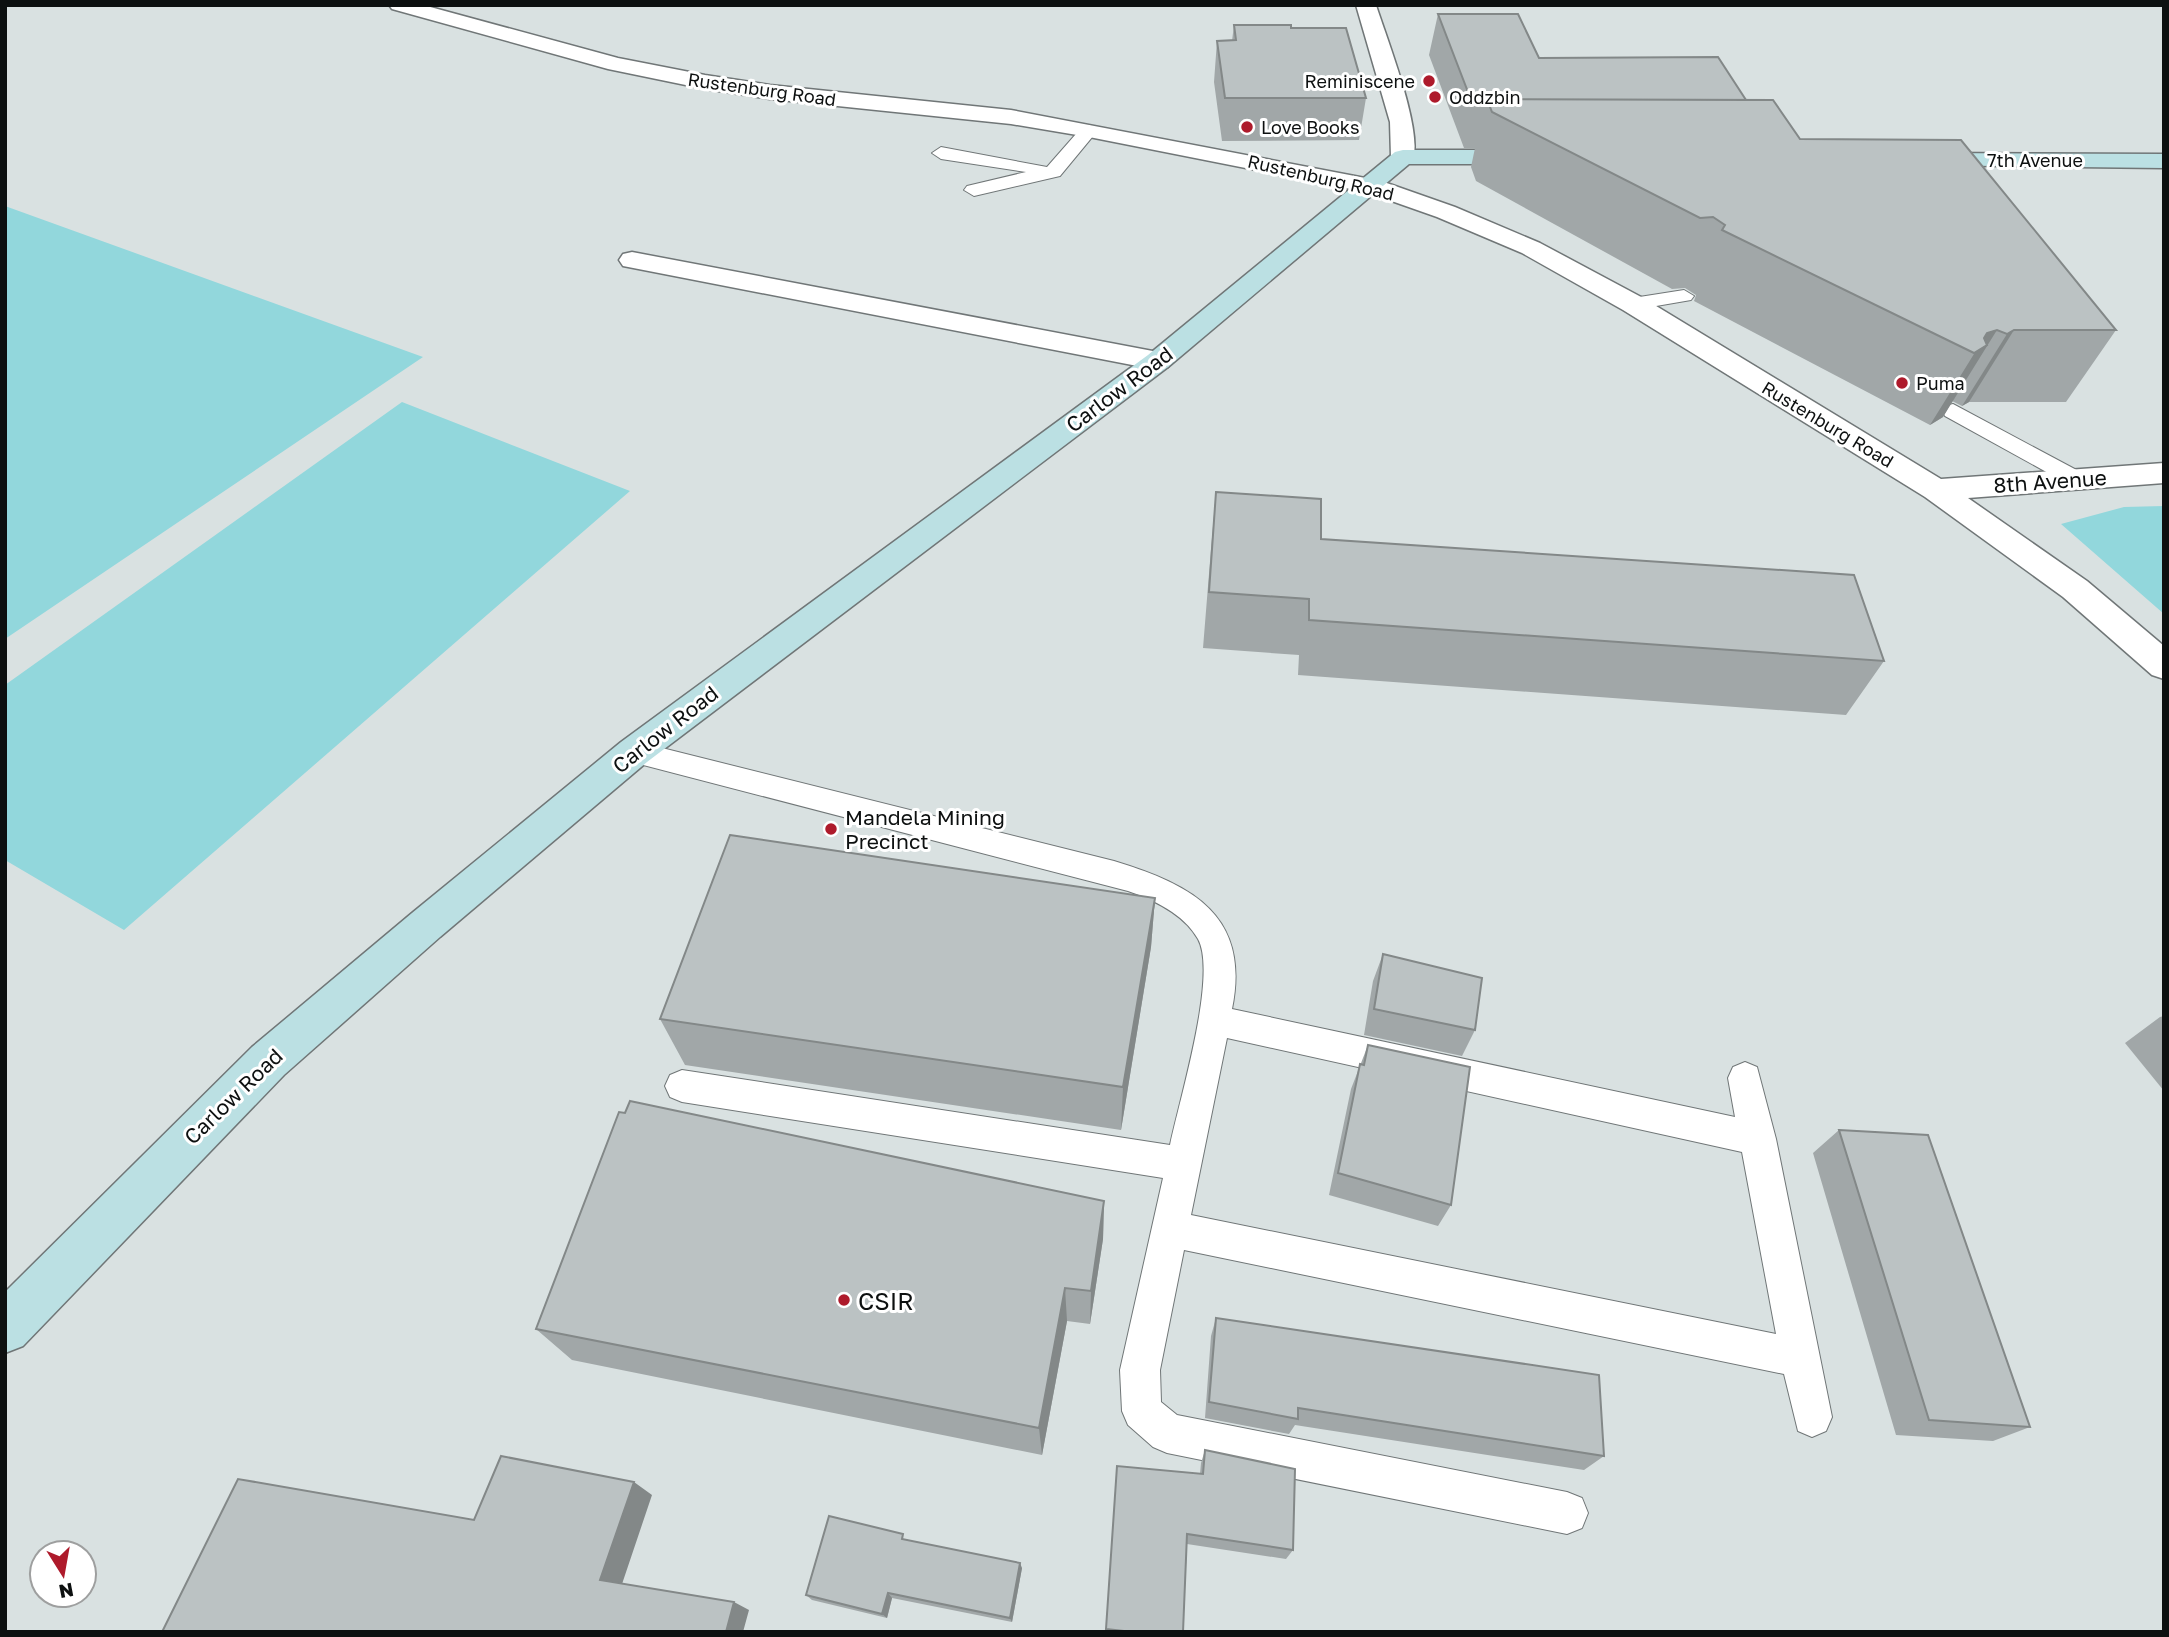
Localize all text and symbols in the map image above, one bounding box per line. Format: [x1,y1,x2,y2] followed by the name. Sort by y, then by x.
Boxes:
[686,68,838,110] street label: Rustenburg Road
[1305,70,1415,92] place label: Reminiscene
[1421,73,1437,89] marker: Reminiscene
[1449,86,1521,108] place label: Oddzbin
[1427,89,1443,105] marker: Oddzbin
[1261,116,1360,138] place label: Love Books
[1239,119,1255,135] marker: Love Books
[1246,149,1396,205] street label: Rustenburg Road
[1987,149,2083,171] street label: 7th Avenue
[1060,340,1178,438] street label: Carlow Road
[1916,372,1965,394] place label: Puma
[1894,375,1910,391] marker: Puma
[1758,376,1898,472] street label: Rustenburg Road
[1992,464,2108,498] street label: 8th Avenue
[607,680,723,778] street label: Carlow Road
[845,804,1005,854] place label: Mandela Mining Precinct
[823,821,839,837] marker: Mandela Mining Precinct
[178,1043,288,1149] street label: Carlow Road
[858,1286,914,1315] place label: CSIR
[836,1292,852,1308] marker: CSIR
[28,1539,98,1609] north arrow
[57,1579,76,1604] text: N

